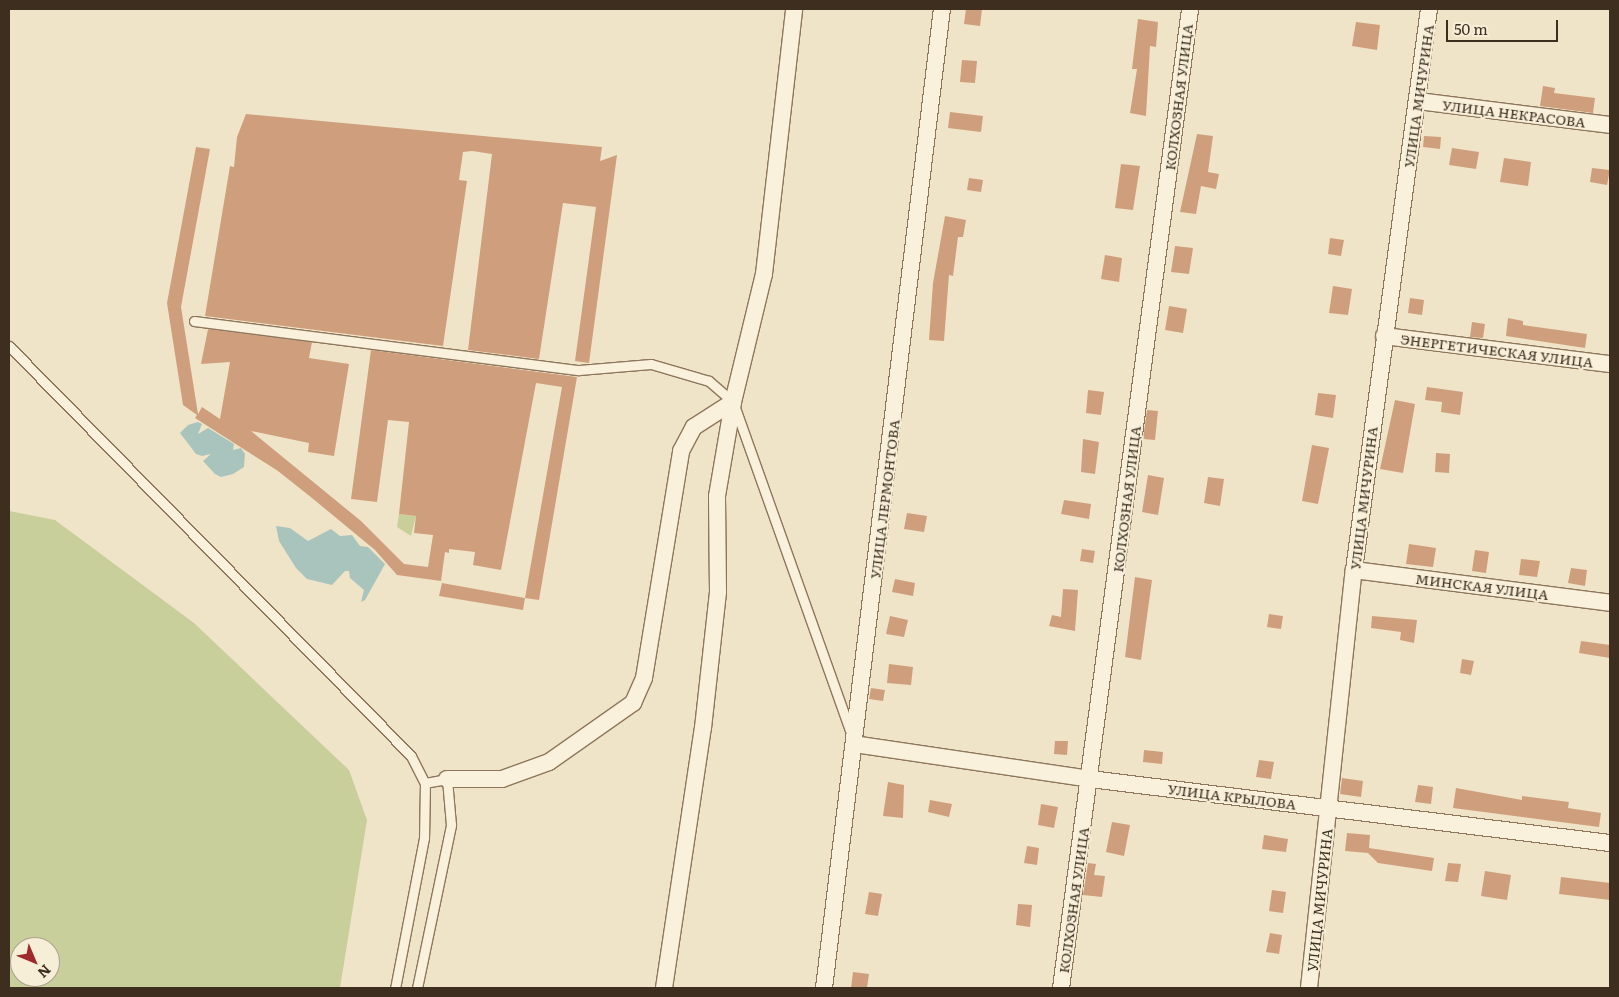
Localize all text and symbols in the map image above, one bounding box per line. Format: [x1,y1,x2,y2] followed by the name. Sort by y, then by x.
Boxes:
[1449,10,1562,42] scale bar
[1454,17,1488,40] text: 50 m
[1161,23,1195,171] street label: КОЛХОЗНАЯ УЛИЦА
[1400,23,1436,169] street label: УЛИЦА МИЧУРИНА
[1441,96,1587,130] street label: УЛИЦА НЕКРАСОВА
[1400,330,1594,370] street label: ЭНЕРГЕТИЧЕСКАЯ УЛИЦА
[866,418,902,580] street label: УЛИЦА ЛЕРМОНТОВА
[1109,425,1143,573] street label: КОЛХОЗНАЯ УЛИЦА
[1346,425,1380,571] street label: УЛИЦА МИЧУРИНА
[1415,570,1549,602] street label: МИНСКАЯ УЛИЦА
[1167,780,1297,812] street label: УЛИЦА КРЫЛОВА
[1054,826,1092,974] street label: КОЛХОЗНАЯ УЛИЦА
[1303,827,1335,973] street label: УЛИЦА МИЧУРИНА
[10,937,60,987] north arrow
[34,961,56,983] text: N

